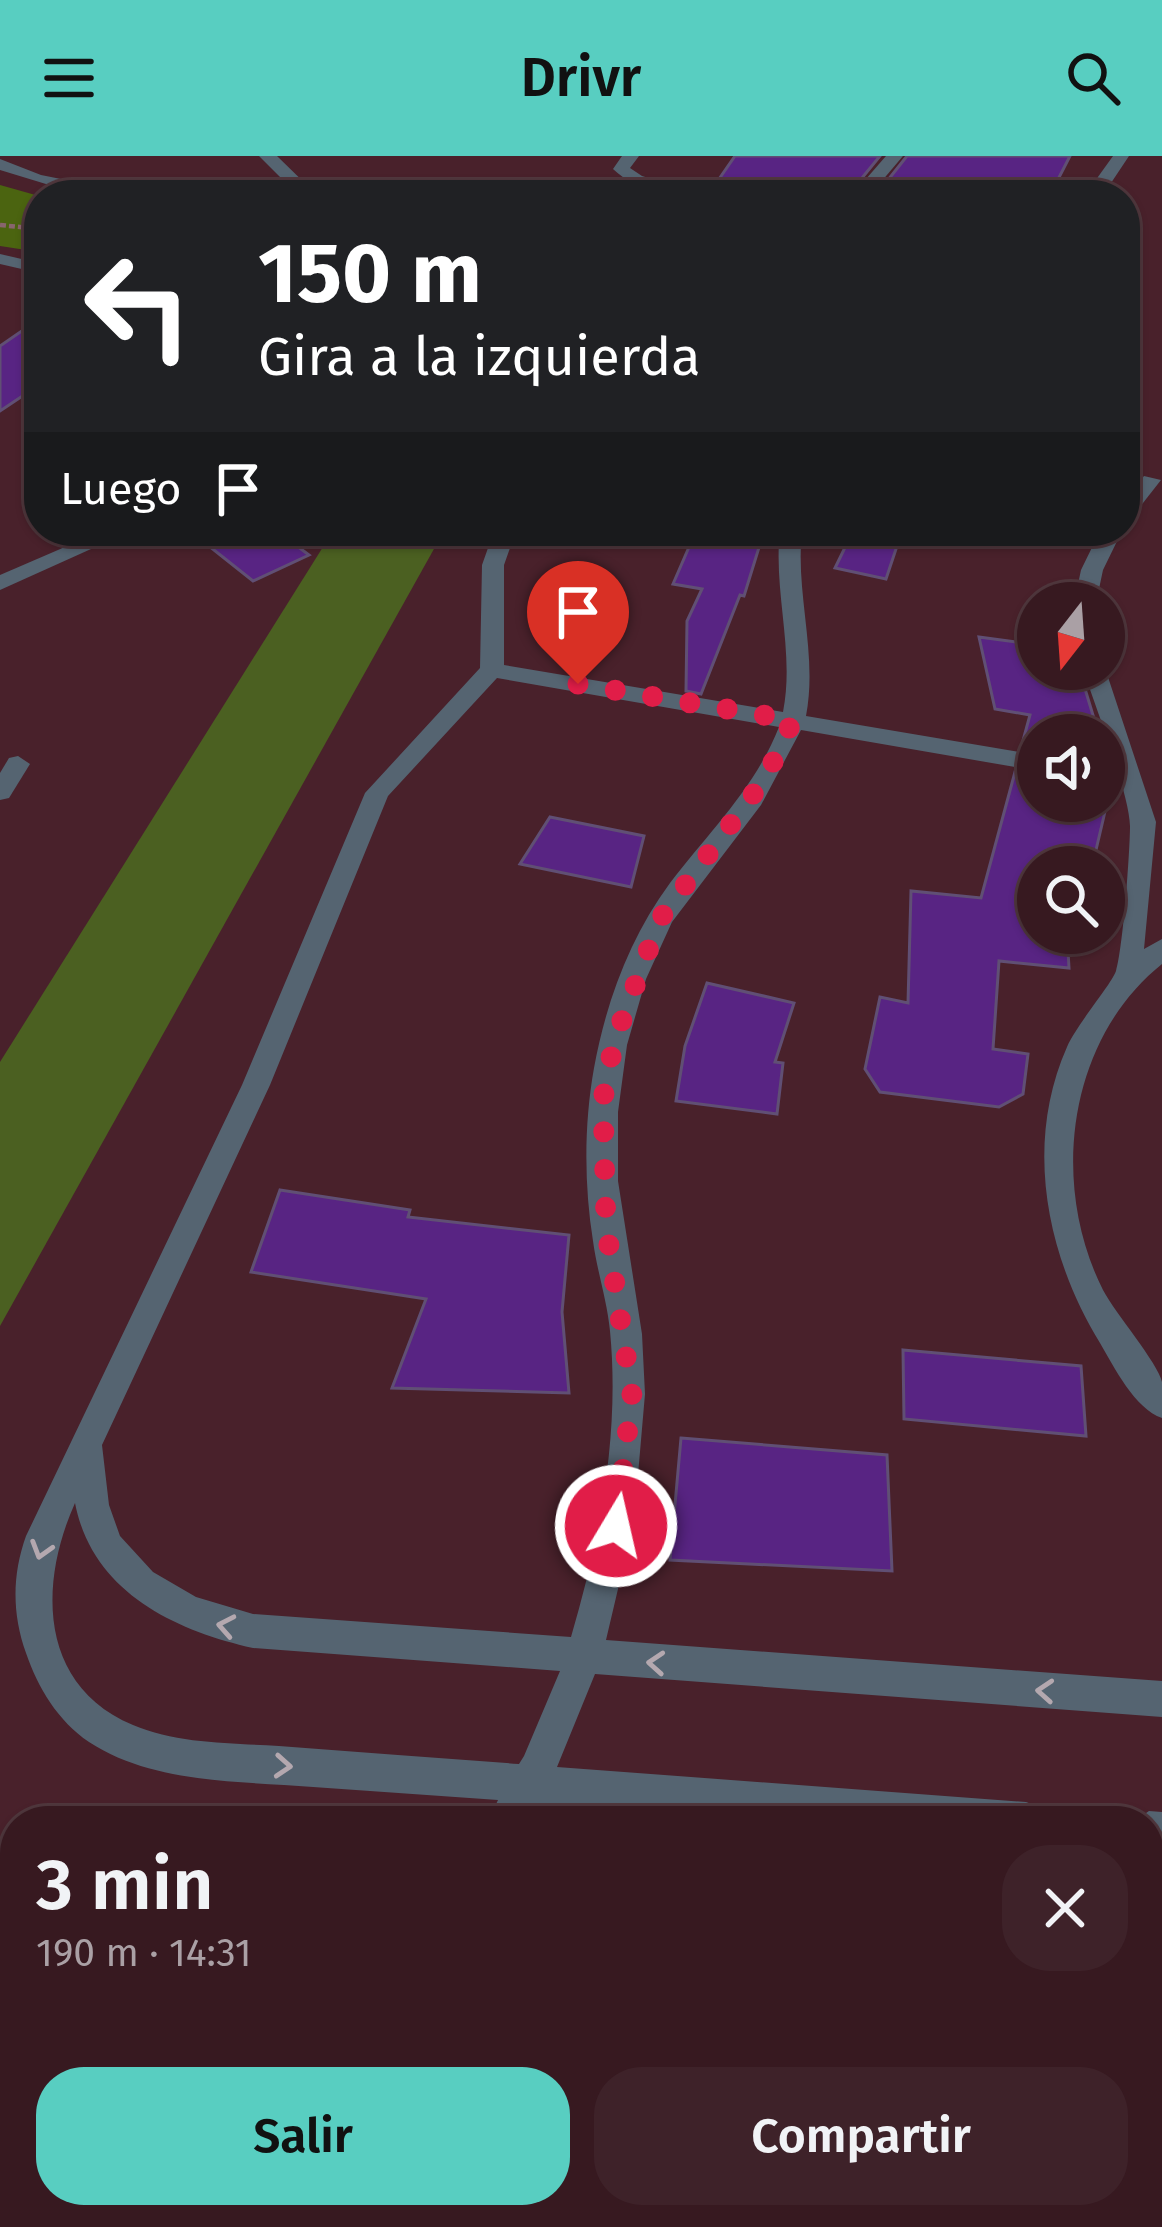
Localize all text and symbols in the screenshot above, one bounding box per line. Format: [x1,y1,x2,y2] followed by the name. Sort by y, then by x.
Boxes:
[36,45,102,111] icon: menu
[1060,45,1126,111] icon: search
[521,46,641,110] text: Drivr
[258,223,482,324] text: 150 m
[60,228,216,384] icon: left
[258,325,701,389] text: Gira a la izquierda
[205,456,271,522] icon: arrive
[60,462,181,516] text: Luego
[527,561,629,684] pin
[545,579,611,645] icon: arrive
[1017,582,1125,690] north arrow
[1017,582,1125,954] map controls
[1017,714,1125,822] button: sound
[1017,846,1125,954] button: search
[553,1463,679,1589] position arrow
[30,1539,55,1560] one-way arrow
[216,1614,236,1640] one-way arrow
[646,1650,665,1676] one-way arrow
[1035,1678,1054,1704] one-way arrow
[274,1752,293,1778] one-way arrow
[36,1842,214,1928] text: 3 min
[1002,1845,1128,1971] button: close
[36,1930,252,1976] text: 190 m · 14:31
[36,2067,570,2205] button: Salir
[594,2067,1128,2205] button: Compartir

